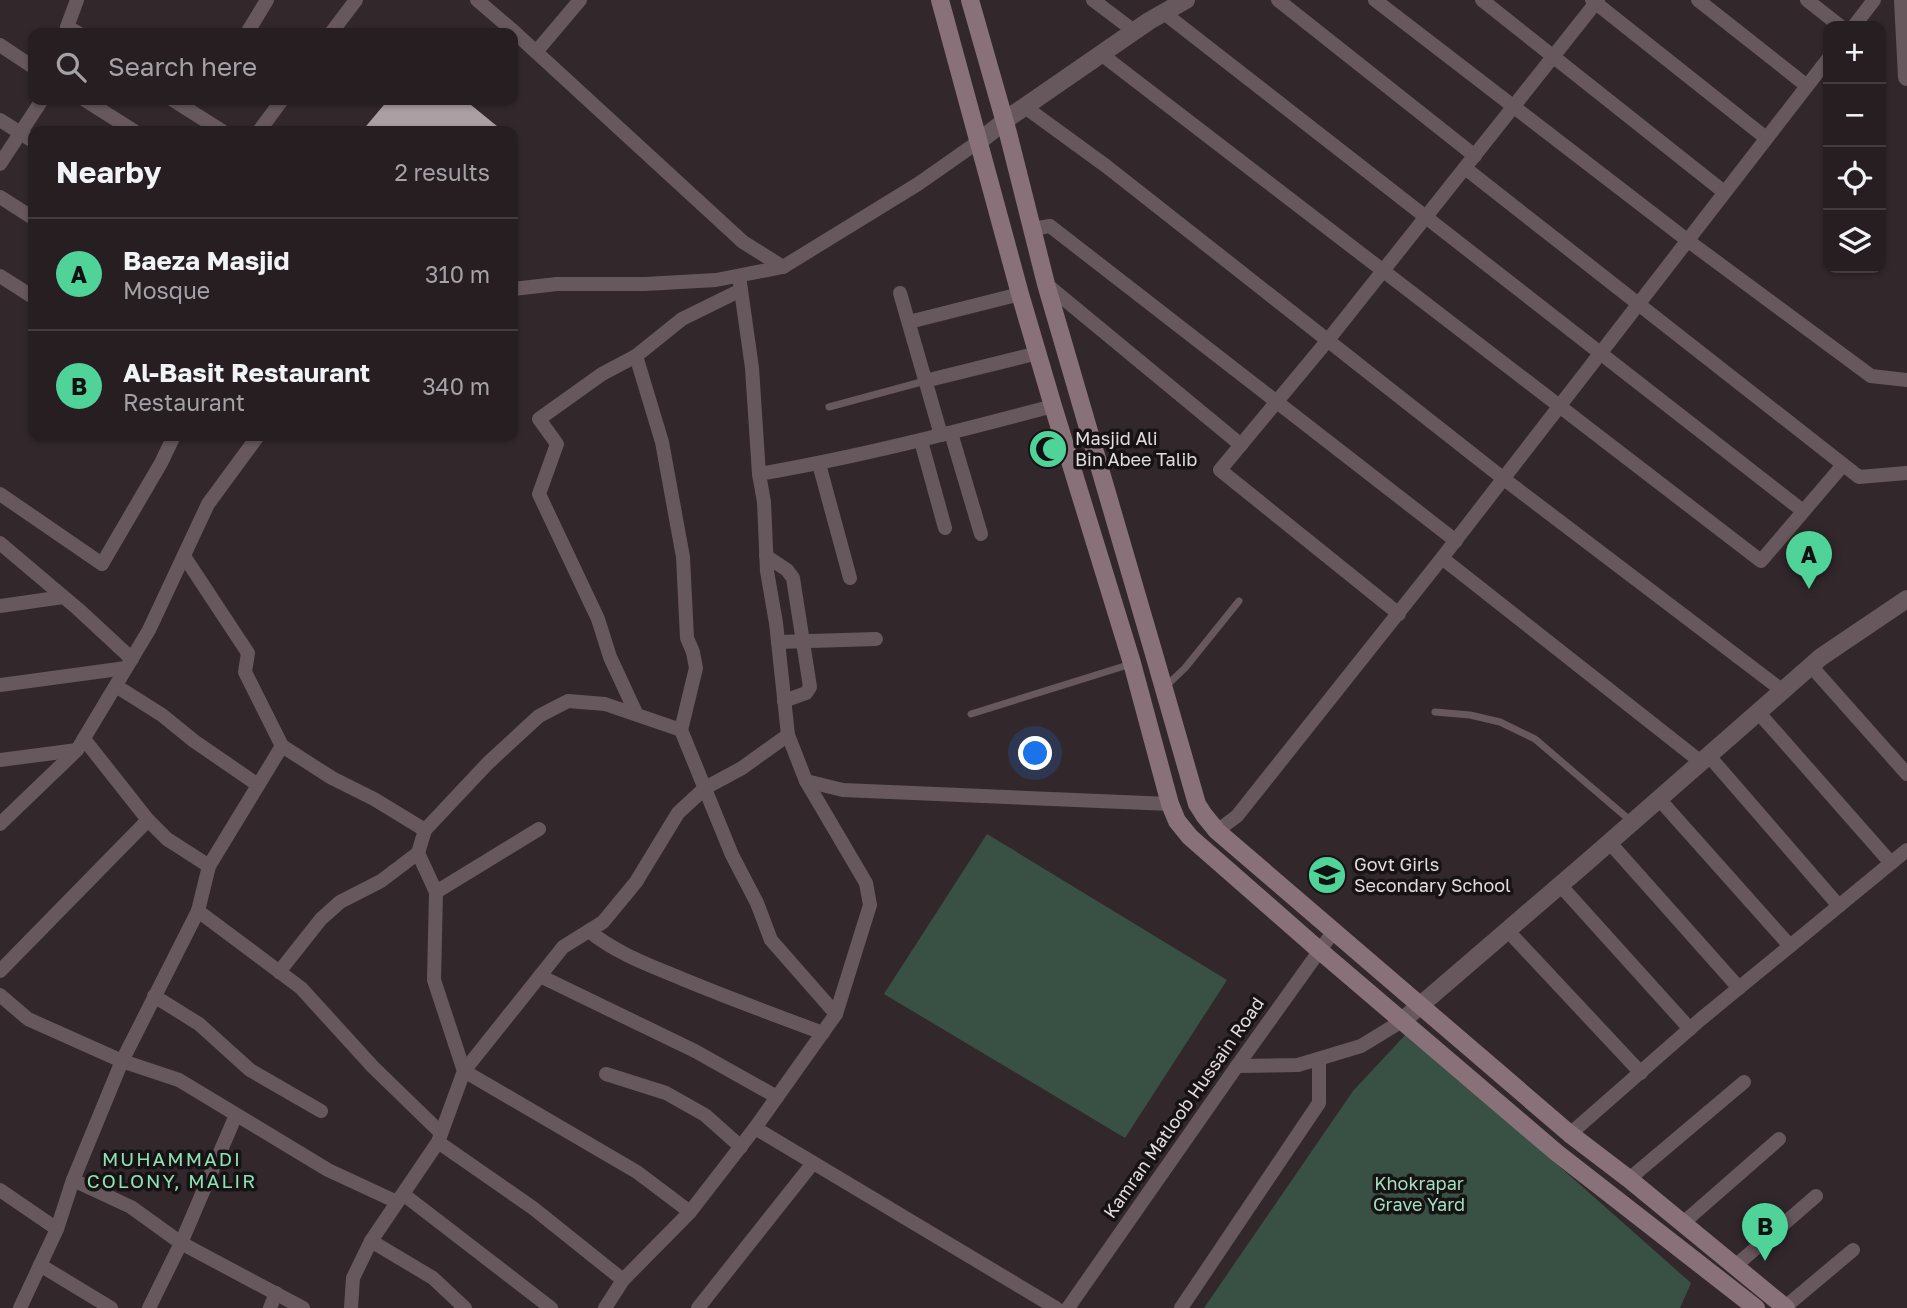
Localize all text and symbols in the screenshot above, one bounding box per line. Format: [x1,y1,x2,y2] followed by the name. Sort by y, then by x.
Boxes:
[1823,21,1886,273] map controls
[1823,21,1886,84] button: +
[28,28,518,105] search box
[52,48,90,86] icon: search
[108,51,257,82] text: Search here
[1823,84,1886,147] button: −
[1823,147,1886,210] button: locate
[56,154,161,190] text: Nearby
[394,158,490,186] text: 2 results
[1823,210,1886,273] button: layers
[123,245,290,276] text: Baeza Masjid
[71,260,87,288] text: A
[425,260,490,288] text: 310 m
[123,276,210,304] text: Mosque
[123,357,370,388] text: Al-Basit Restaurant
[71,372,87,400] text: B
[422,372,490,400] text: 340 m
[123,388,245,416] text: Restaurant
[1075,427,1197,470] place label: Masjid Ali Bin Abee Talib
[1027,428,1069,470] mosque icon: Masjid Ali Bin Abee Talib
[1786,531,1832,589] pin: A
[1018,736,1052,770] your location
[1354,853,1511,896] place label: Govt Girls Secondary School
[1306,854,1348,896] school or university icon: Govt Girls Secondary School
[1098,993,1268,1222] street label: Kamran Matloob Hussain Road
[87,1147,257,1192] district label: MUHAMMADI COLONY, MALIR
[1373,1172,1465,1215] park label: Khokrapar Grave Yard
[1742,1203,1788,1261] pin: B

